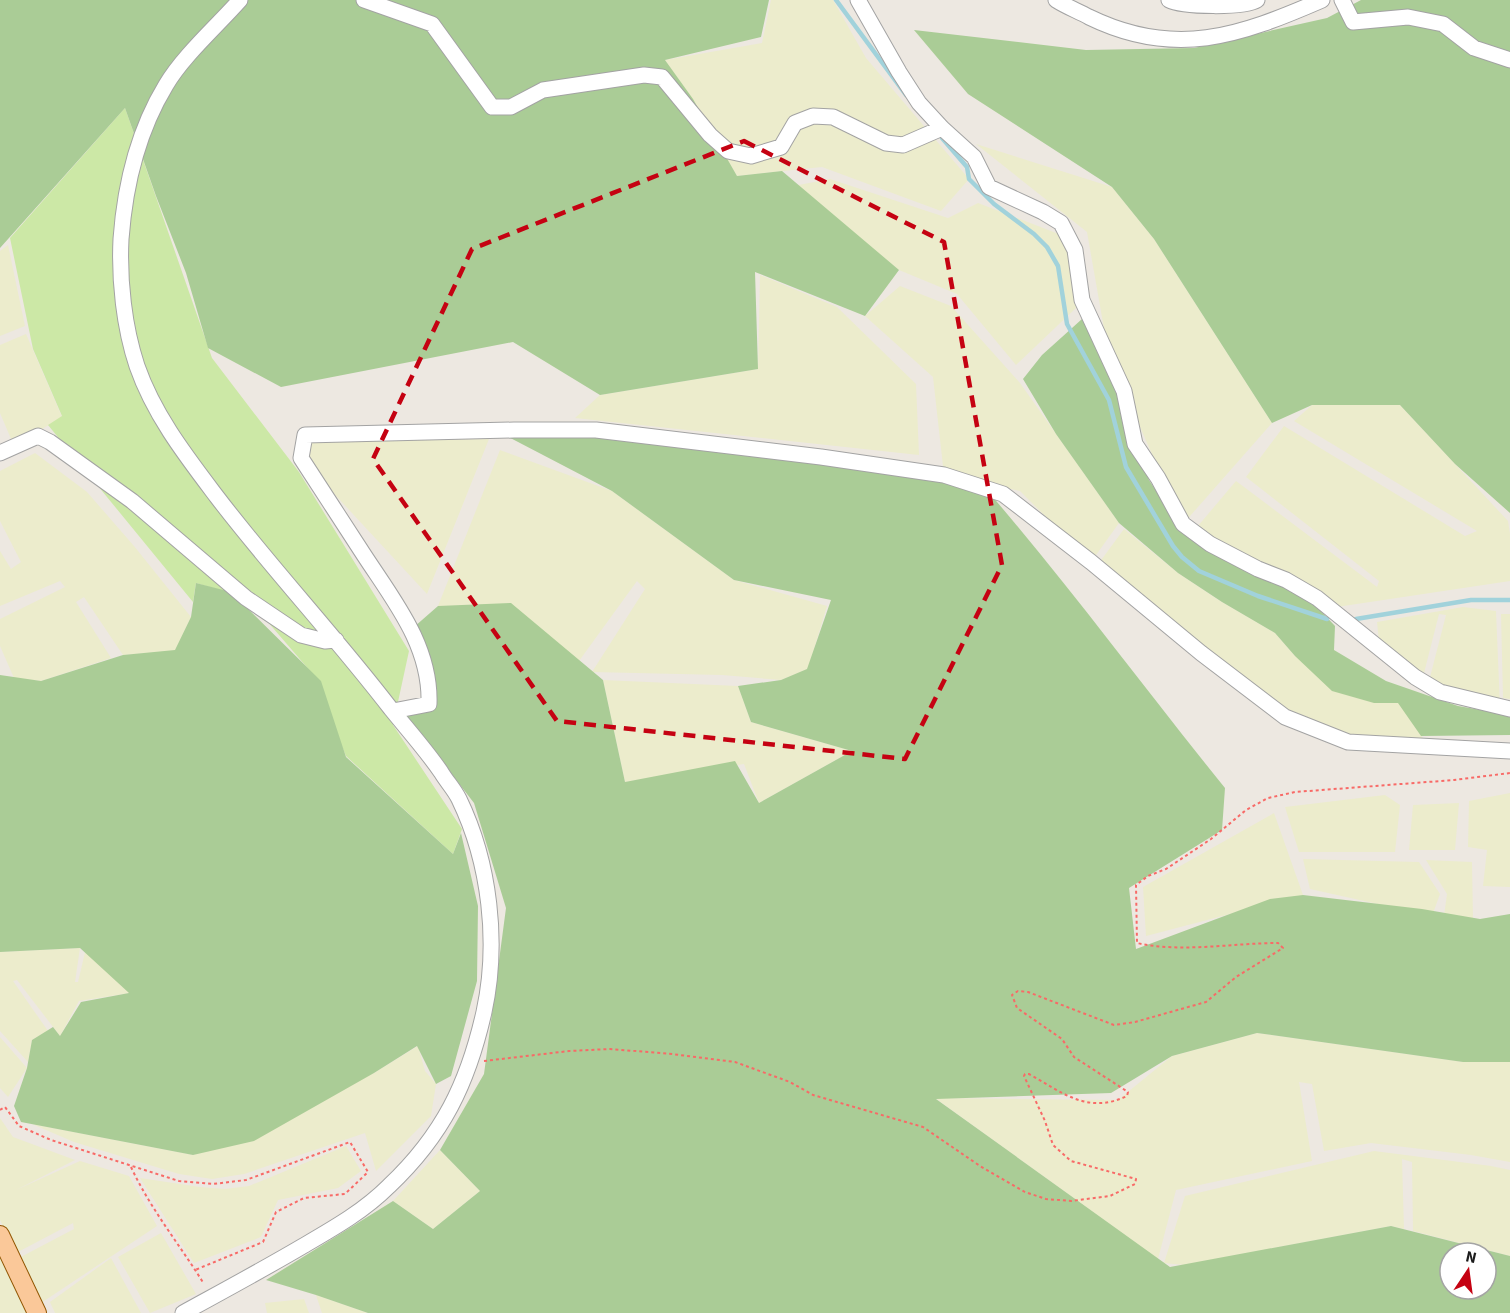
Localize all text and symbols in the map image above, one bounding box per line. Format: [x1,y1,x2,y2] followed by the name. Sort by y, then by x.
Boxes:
[1438,1241,1498,1301] north arrow
[1463,1245,1479,1269] text: N

